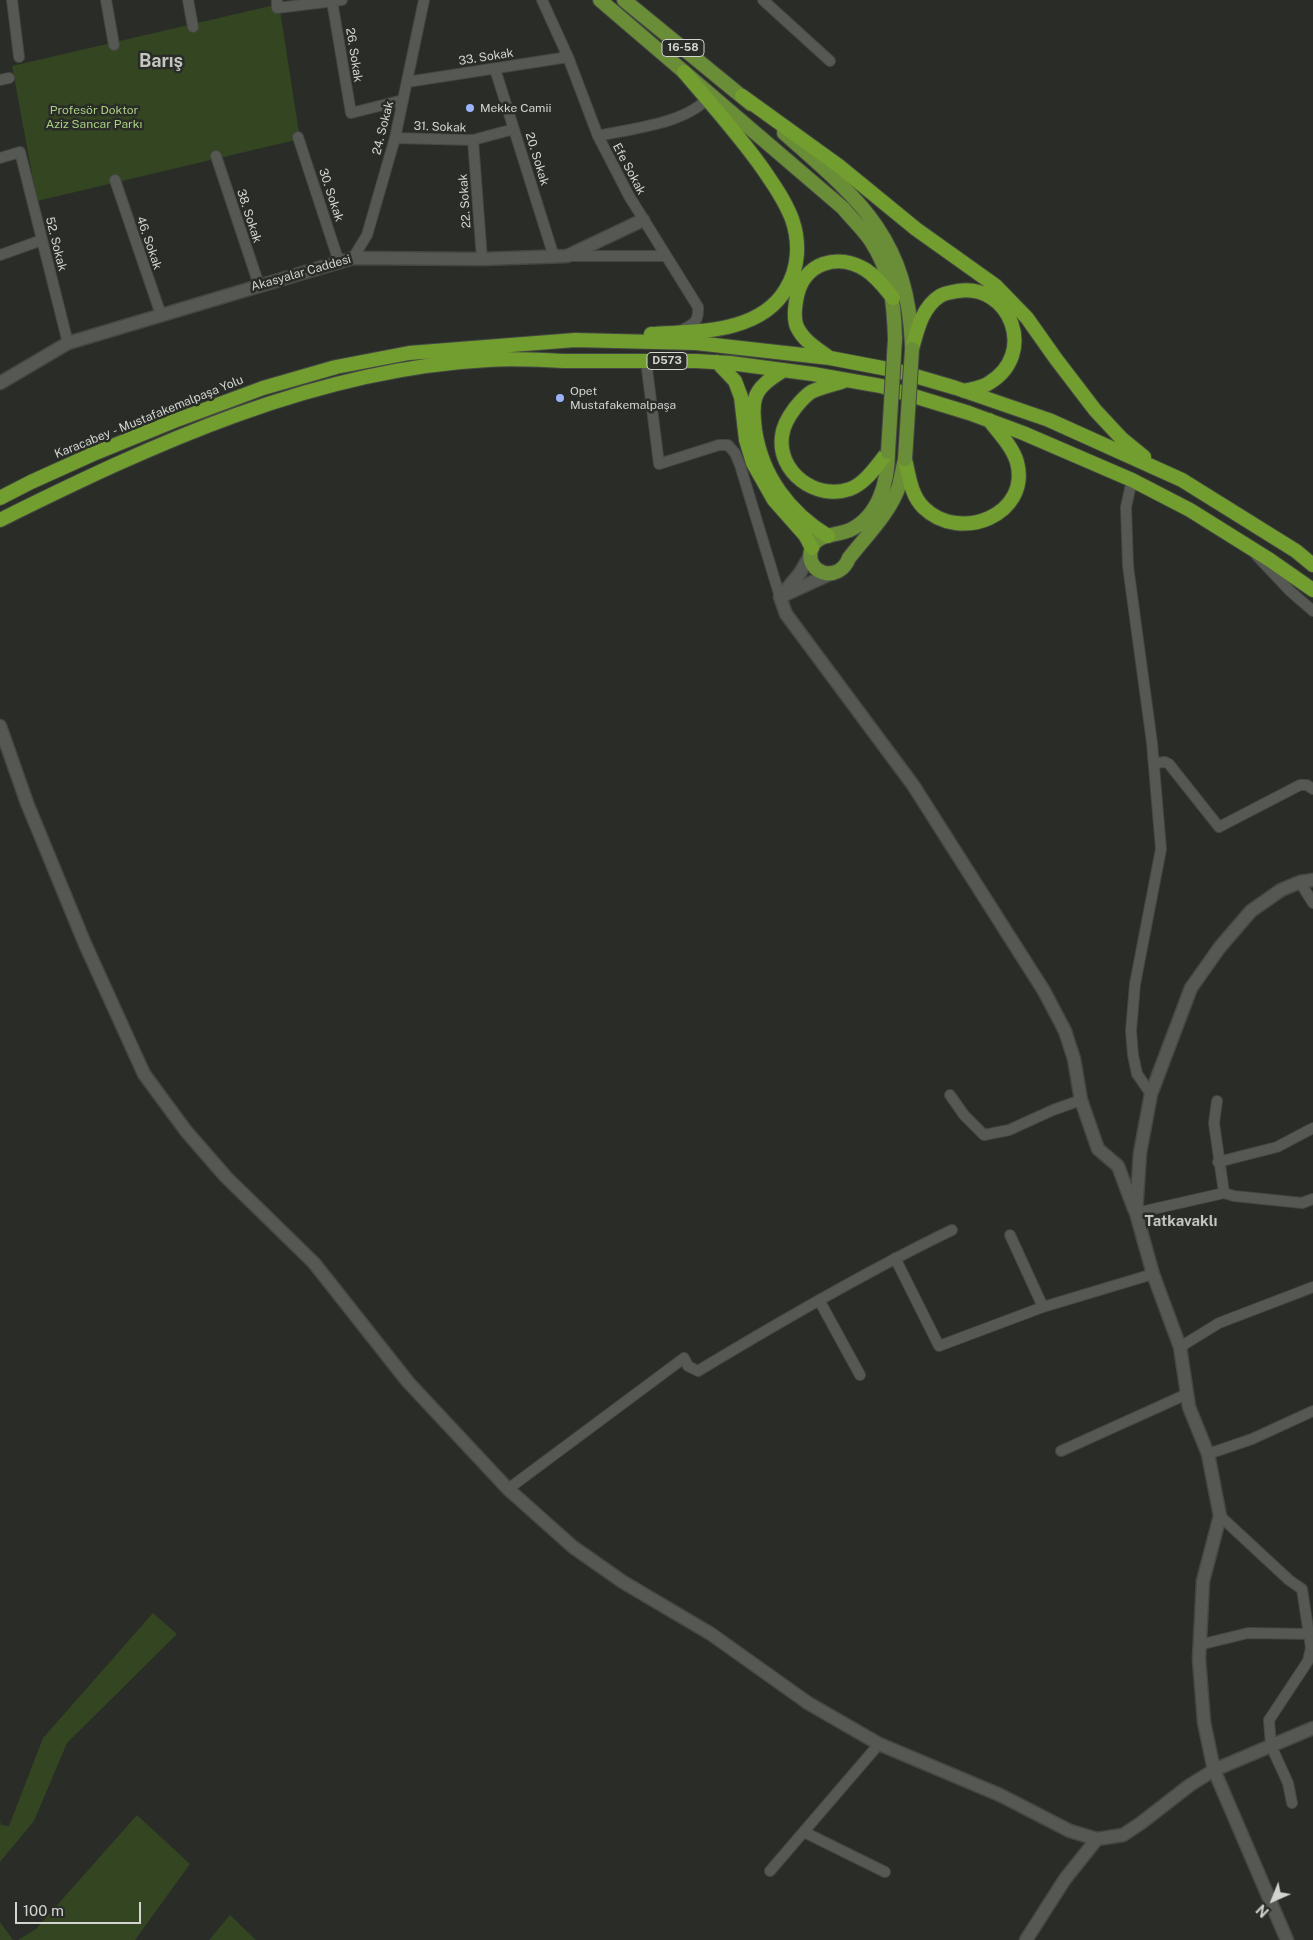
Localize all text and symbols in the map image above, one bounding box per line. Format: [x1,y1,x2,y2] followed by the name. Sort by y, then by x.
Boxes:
[343,27,365,83] street label: 26. Sokak
[662,40,704,56] road number: 16-58
[457,46,515,68] street label: 33. Sokak
[139,50,183,72] district label: Barış
[369,100,397,156] street label: 24. Sokak
[480,101,551,115] place label: Mekke Camii
[464,102,476,114] marker: Mekke Camii
[46,103,142,131] park label: Profesör Doktor Aziz Sancar Parkı
[413,119,467,135] street label: 31. Sokak
[522,131,552,187] street label: 20. Sokak
[609,141,649,197] street label: Efe Sokak
[316,167,346,223] street label: 30. Sokak
[456,173,474,229] street label: 22. Sokak
[234,187,264,245] street label: 38. Sokak
[133,214,165,272] street label: 46. Sokak
[42,215,70,273] street label: 52. Sokak
[249,252,353,294] street label: Akasyalar Caddesi
[647,352,687,370] road number: D573
[52,372,246,462] street label: Karacabey - Mustafakemalpaşa Yolu
[570,384,676,412] place label: Opet Mustafakemalpaşa
[554,392,566,404] marker: Opet Mustafakemalpaşa
[1144,1212,1218,1230] district label: Tatkavaklı
[1248,1875,1298,1925] north arrow
[18,1892,144,1924] scale bar
[1253,1901,1272,1920] text: N
[23,1902,64,1919] text: 100 m

